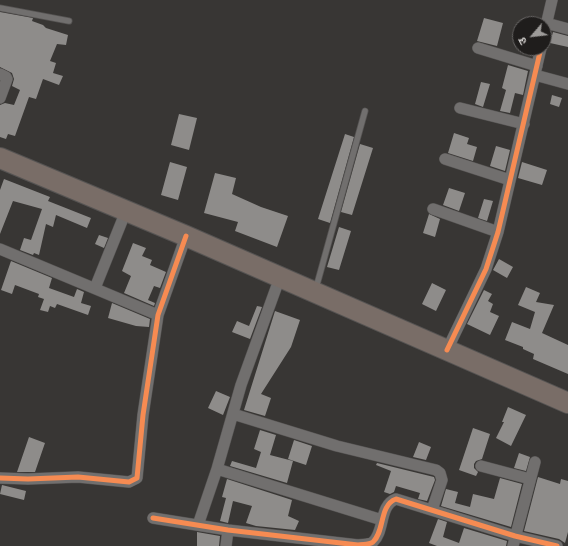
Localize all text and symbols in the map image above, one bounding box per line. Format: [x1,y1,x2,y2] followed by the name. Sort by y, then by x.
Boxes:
[512,16,552,56] north arrow
[515,35,530,47] text: उ

